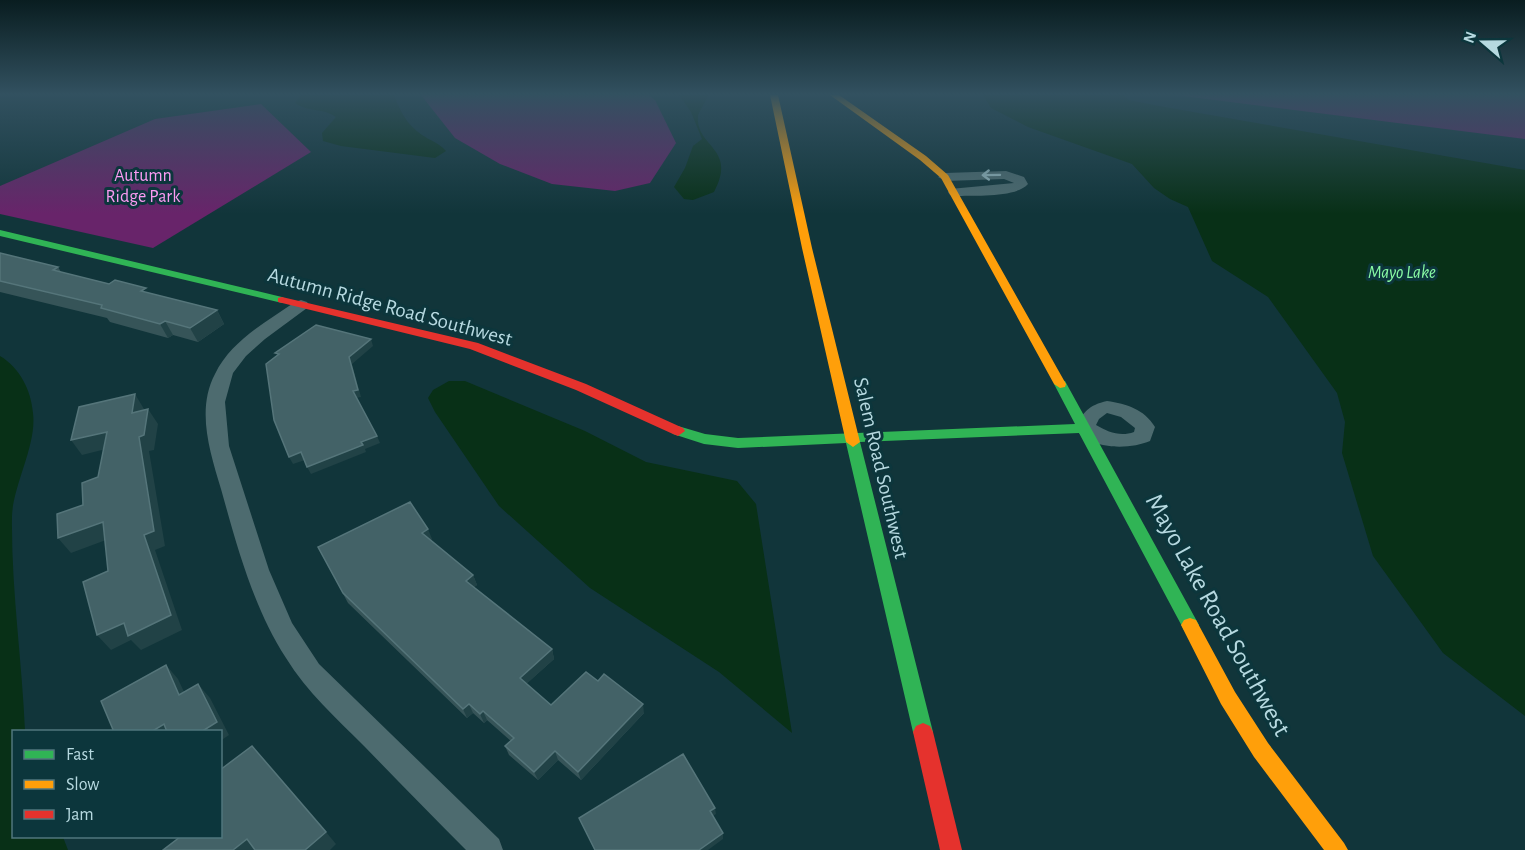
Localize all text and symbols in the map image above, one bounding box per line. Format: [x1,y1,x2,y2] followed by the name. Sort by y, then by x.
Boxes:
[1453,12,1513,72] north arrow
[1460,29,1479,45] text: N
[106,167,181,206] park label: Autumn Ridge Park
[982,169,1002,181] one-way arrow
[265,264,515,350] street label: Autumn Ridge Road Southwest
[1368,264,1436,282] water label: Mayo Lake
[850,375,912,561] street label: Salem Road Southwest
[1141,490,1295,740] street label: Mayo Lake Road Southwest
[12,730,222,838] legend
[66,746,94,764] text: Fast
[66,776,99,794] text: Slow
[66,806,94,824] text: Jam

